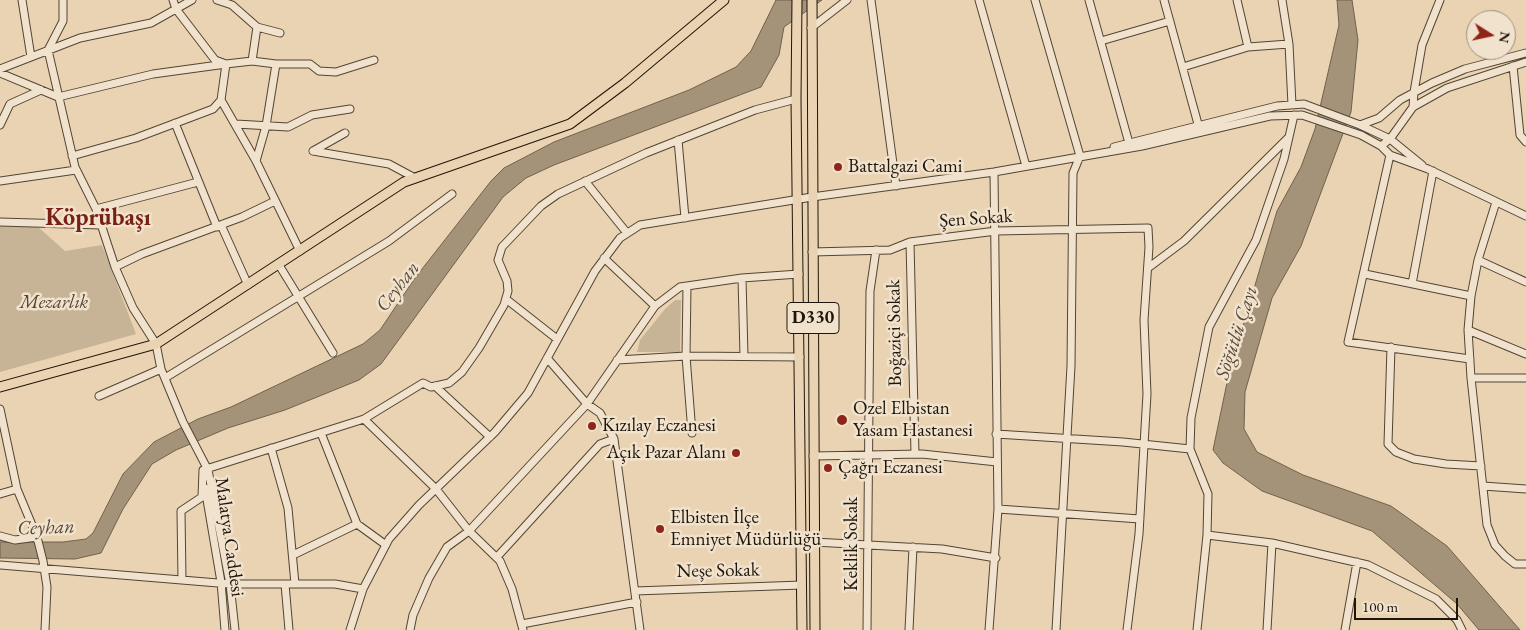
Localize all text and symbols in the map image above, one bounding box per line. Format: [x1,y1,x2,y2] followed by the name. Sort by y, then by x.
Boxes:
[1466,10,1516,60] north arrow
[1495,30,1515,45] text: N
[848,156,962,178] place label: Battalgazi Cami
[832,161,844,173] marker: Battalgazi Cami
[45,204,151,232] district label: Köprübaşı
[939,205,1013,233] street label: Şen Sokak
[371,257,425,317] water label: Ceyhan
[883,279,907,387] street label: Boğaziçi Sokak
[1211,283,1263,383] water label: Söğütlü Çayı
[20,292,88,314] park label: Mezarlık
[787,302,839,334] road number: D330
[853,398,973,442] place label: Ozel Elbistan Yasam Hastanesi
[835,413,849,427] marker: Ozel Elbistan Yasam Hastanesi
[602,415,716,437] place label: Kızılay Eczanesi
[586,420,598,432] marker: Kızılay Eczanesi
[606,442,726,464] place label: Açık Pazar Alanı
[730,447,742,459] marker: Açık Pazar Alanı
[838,457,943,479] place label: Çağrı Eczanesi
[822,462,834,474] marker: Çağrı Eczanesi
[209,476,249,598] street label: Malatya Caddesi
[841,497,863,591] street label: Keklik Sokak
[670,507,821,551] place label: Elbisten İlçe Emniyet Müdürlüğü
[17,515,75,541] water label: Ceyhan
[654,523,666,535] marker: Elbisten İlçe Emniyet Müdürlüğü
[676,559,760,583] street label: Neşe Sokak
[1356,588,1460,620] scale bar
[1362,597,1398,616] text: 100 m

